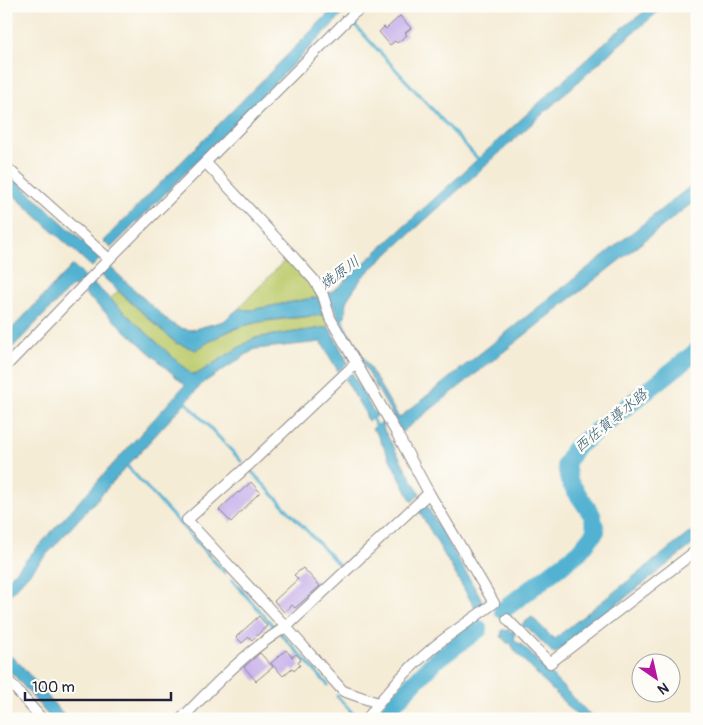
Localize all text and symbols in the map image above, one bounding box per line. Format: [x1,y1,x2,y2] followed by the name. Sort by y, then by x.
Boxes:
[316,252,364,294] water label: 焼原川
[570,384,652,457] water label: 西佐賀導水路
[630,652,680,702] north arrow
[25,670,171,702] scale bar
[32,678,75,697] text: 100 m
[654,679,672,698] text: N

